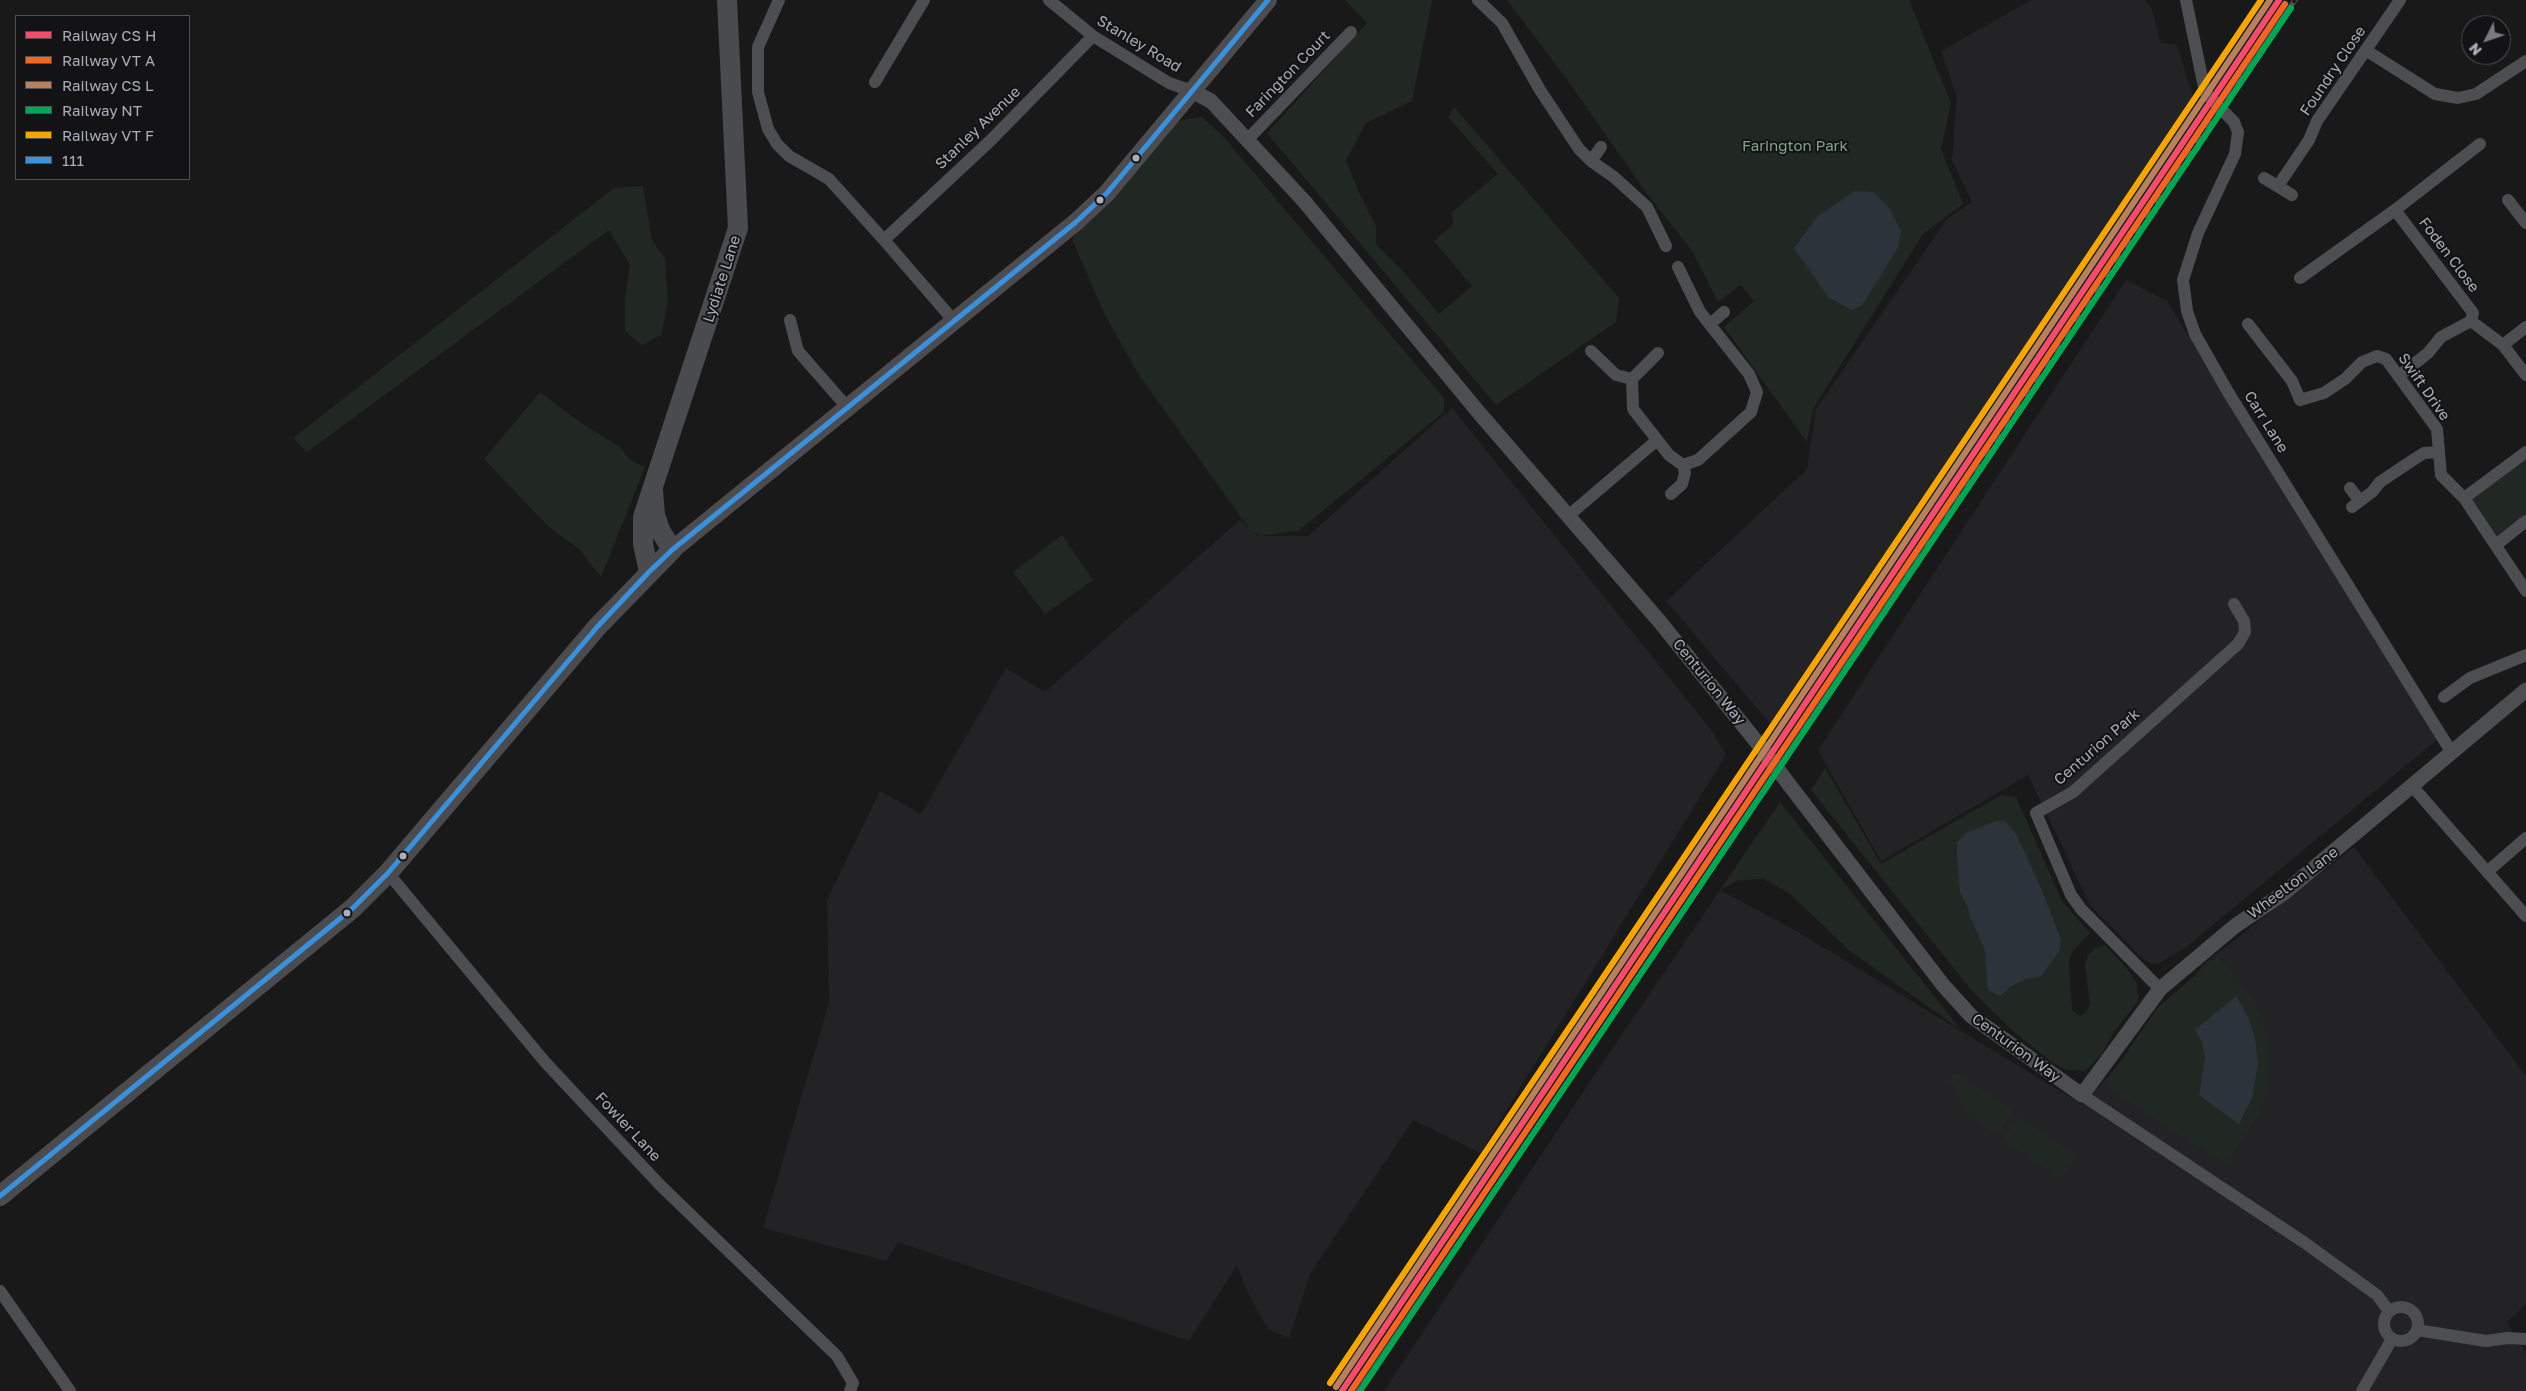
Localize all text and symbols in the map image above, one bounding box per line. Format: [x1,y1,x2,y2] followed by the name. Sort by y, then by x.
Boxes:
[1094,12,1184,76] street label: Stanley Road
[15,15,190,180] legend
[2461,15,2511,65] north arrow
[2296,23,2370,119] street label: Foundry Close
[62,26,156,44] text: Railway CS H
[1242,27,1334,121] street label: Farington Court
[2465,40,2485,59] text: N
[62,51,155,69] text: Railway VT A
[62,76,153,94] text: Railway CS L
[932,83,1024,173] street label: Stanley Avenue
[62,101,142,119] text: Railway NT
[62,126,154,144] text: Railway VT F
[1742,137,1848,155] park label: Farington Park
[62,151,84,169] text: 111
[1131,153,1141,163] unlabelled marker
[1095,195,1105,205] unlabelled marker
[2415,214,2483,296] street label: Foden Close
[699,233,745,325] street label: Lydiate Lane
[2394,350,2454,424] street label: Swift Drive
[2240,388,2292,456] street label: Carr Lane
[1669,635,1749,729] street label: Centurion Way
[2051,705,2143,789] street label: Centurion Park
[2244,843,2342,923] street label: Wheelton Lane
[398,851,408,861] unlabelled marker
[342,908,352,918] unlabelled marker
[1968,1010,2064,1086] street label: Centurion Way
[591,1089,665,1165] street label: Fowler Lane

